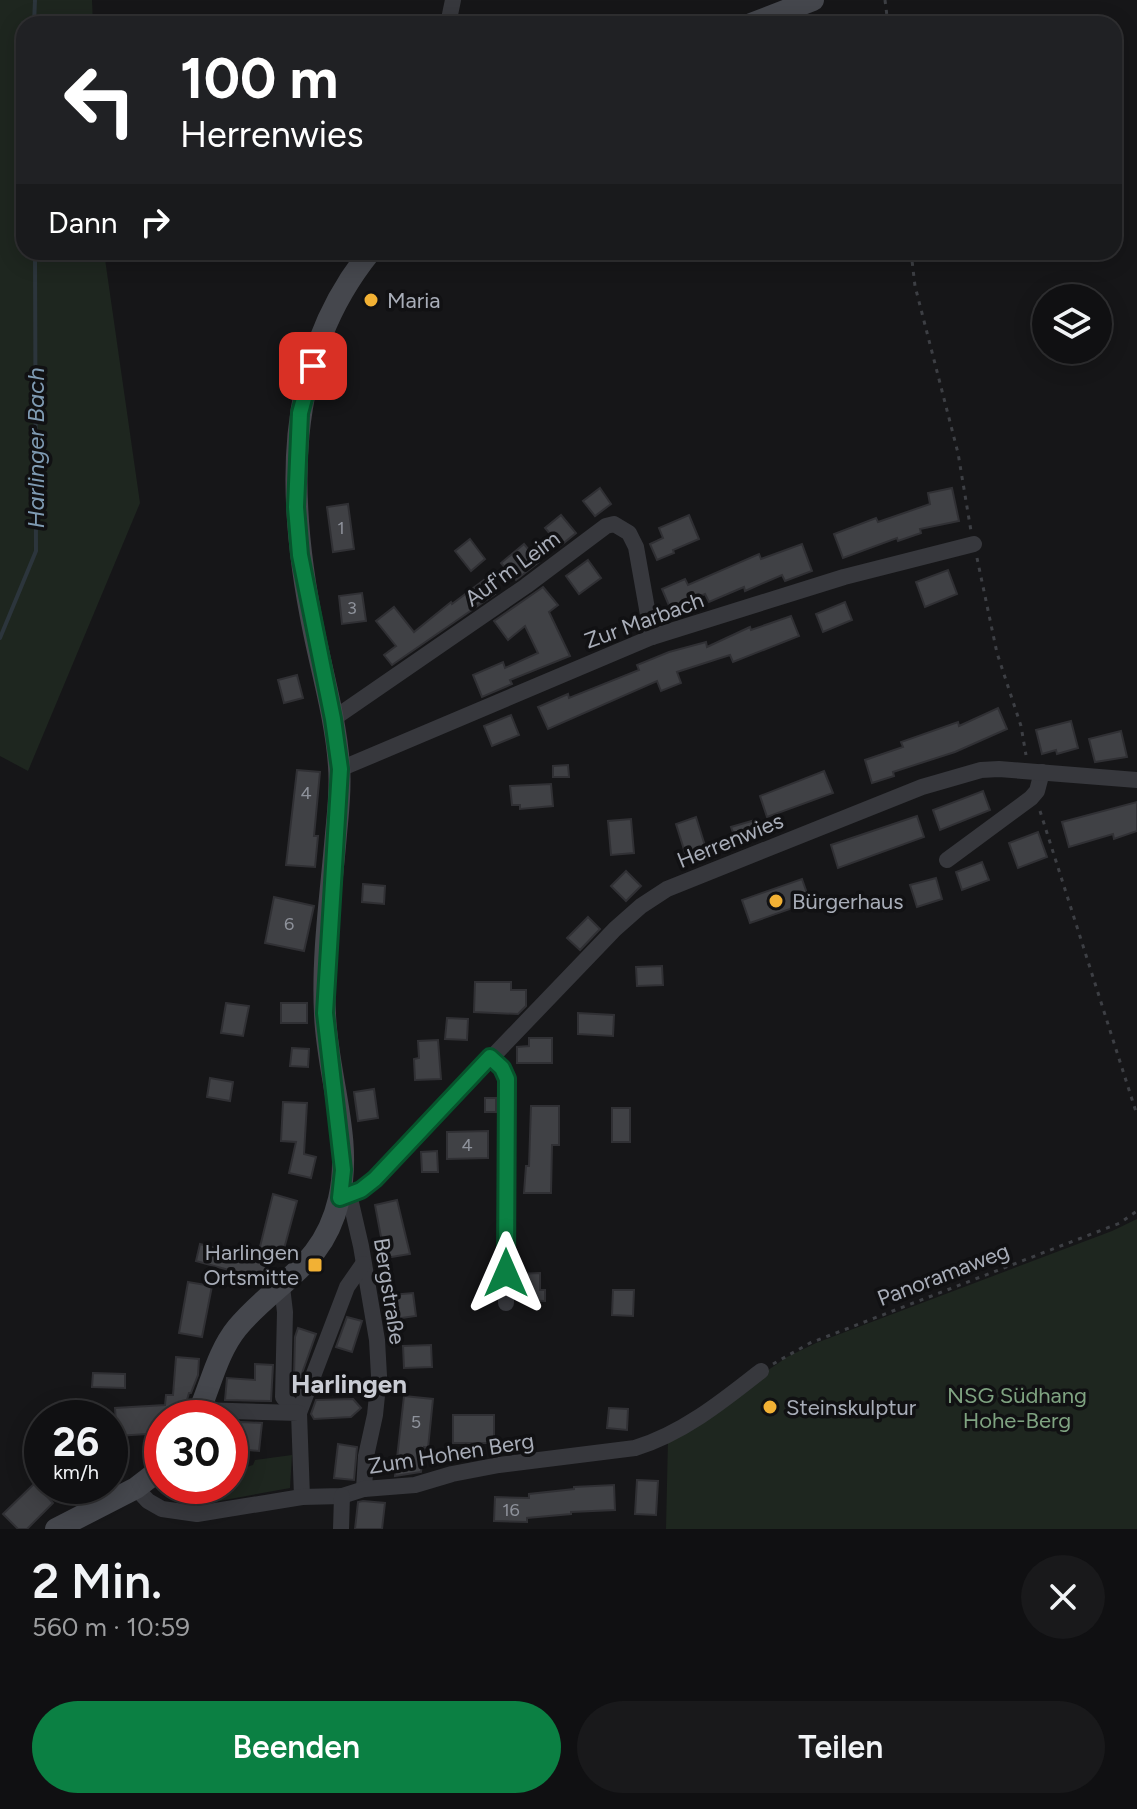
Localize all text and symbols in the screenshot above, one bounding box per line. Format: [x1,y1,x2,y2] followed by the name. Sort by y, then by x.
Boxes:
[180,45,338,112] text: 100 m
[48,48,152,152] icon: left
[180,113,364,156] text: Herrenwies
[133,200,177,244] icon: right
[48,204,117,241] text: Dann
[1032,284,1112,364] map controls
[1032,284,1112,364] button: layers
[387,287,441,314] place label: Maria
[362,291,380,309] marker: Maria
[279,332,347,400] pin
[291,344,335,388] icon: arrive
[21,367,50,529] water label: Harlinger Bach
[337,517,345,539] house number: 1
[459,525,565,612] street label: Auf'm Leim
[581,586,707,654] street label: Zur Marbach
[347,597,357,619] house number: 3
[300,782,312,804] house number: 4
[673,807,787,874] street label: Herrenwies
[792,888,904,915] place label: Bürgerhaus
[767,892,785,910] marker: Bürgerhaus
[284,913,294,935] house number: 6
[461,1134,473,1156] house number: 4
[464,1231,548,1315] position arrow
[368,1236,411,1346] street label: Bergstraße
[873,1237,1013,1312] street label: Panoramaweg
[204,1239,299,1291] place label: Harlingen Ortsmitte
[306,1256,324,1274] marker: Harlingen Ortsmitte
[291,1368,407,1400] district label: Harlingen
[947,1382,1087,1434] park label: NSG Südhang Hohe-Berg
[786,1394,917,1421] place label: Steinskulptur
[761,1398,779,1416] marker: Steinskulptur
[144,1400,248,1504] speed limit sign: 30
[411,1411,421,1433] house number: 5
[53,1418,99,1466] text: 26
[366,1427,536,1480] street label: Zum Hohen Berg
[53,1460,99,1484] text: km/h
[502,1499,520,1521] house number: 16
[32,1552,162,1610] text: 2 Min.
[1021,1555,1105,1639] button: close
[32,1611,190,1643] text: 560 m · 10:59
[32,1701,561,1793] button: Beenden
[577,1701,1105,1793] button: Teilen

